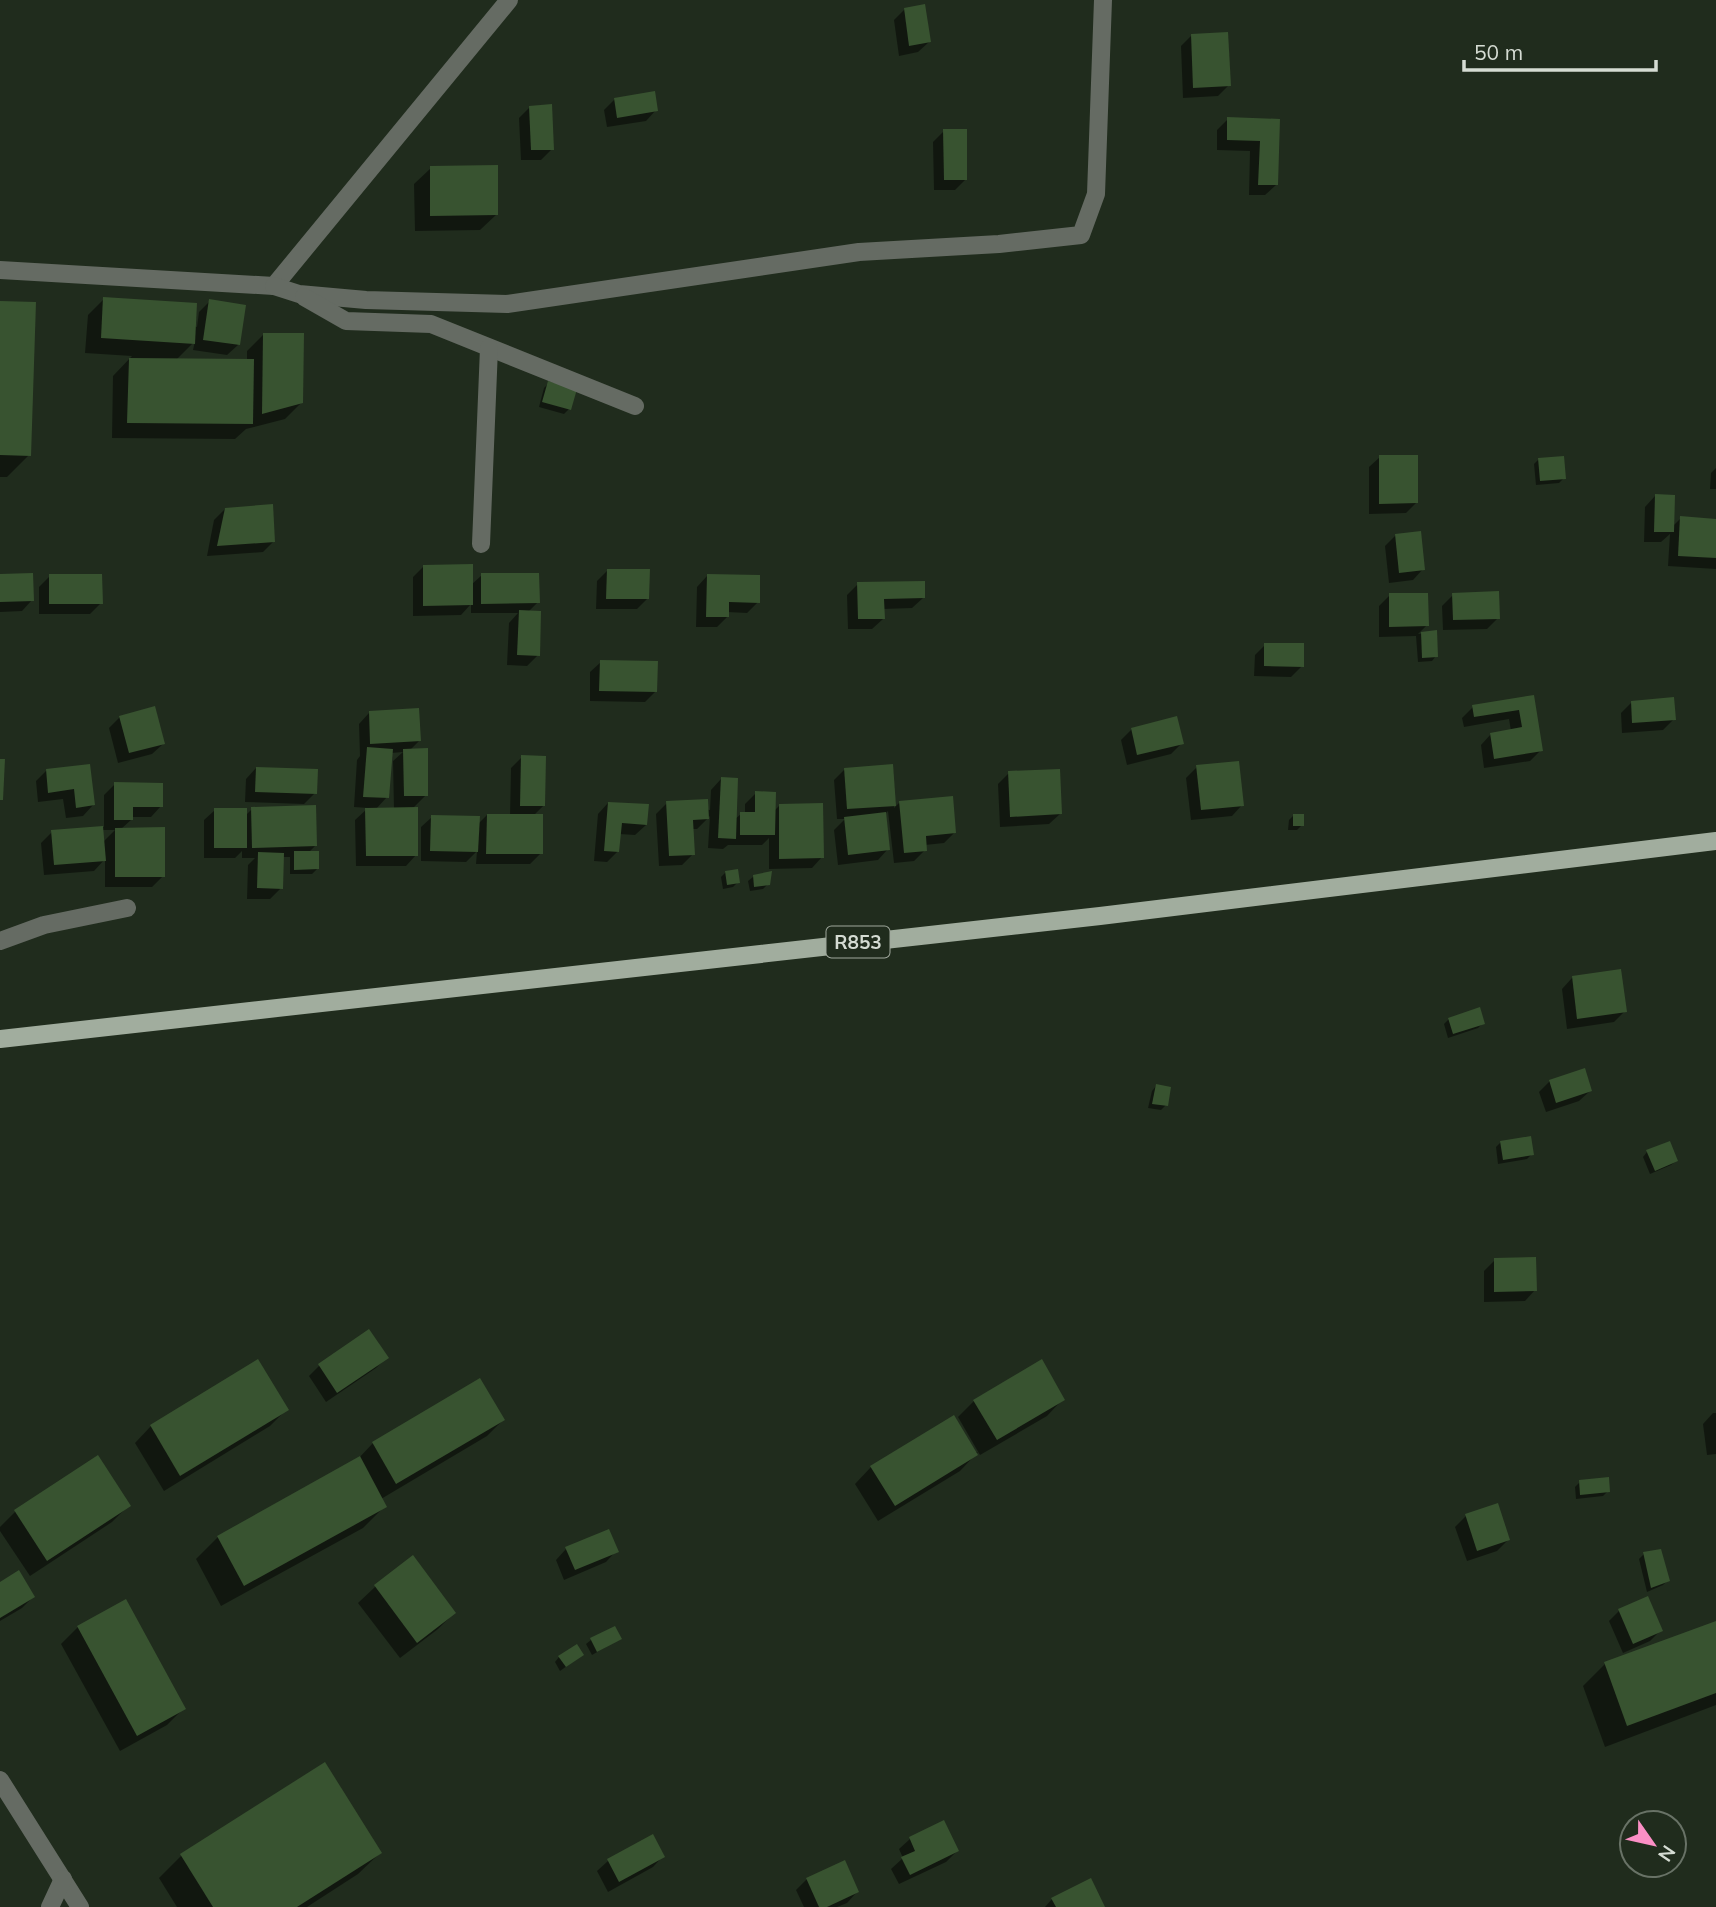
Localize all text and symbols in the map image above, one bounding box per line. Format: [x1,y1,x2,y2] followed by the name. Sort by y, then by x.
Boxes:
[1464,28,1656,72] scale bar
[1474,39,1523,65] text: 50 m
[826,926,890,958] road number: R853
[1618,1809,1688,1879] north arrow
[1653,1841,1681,1866] text: N

